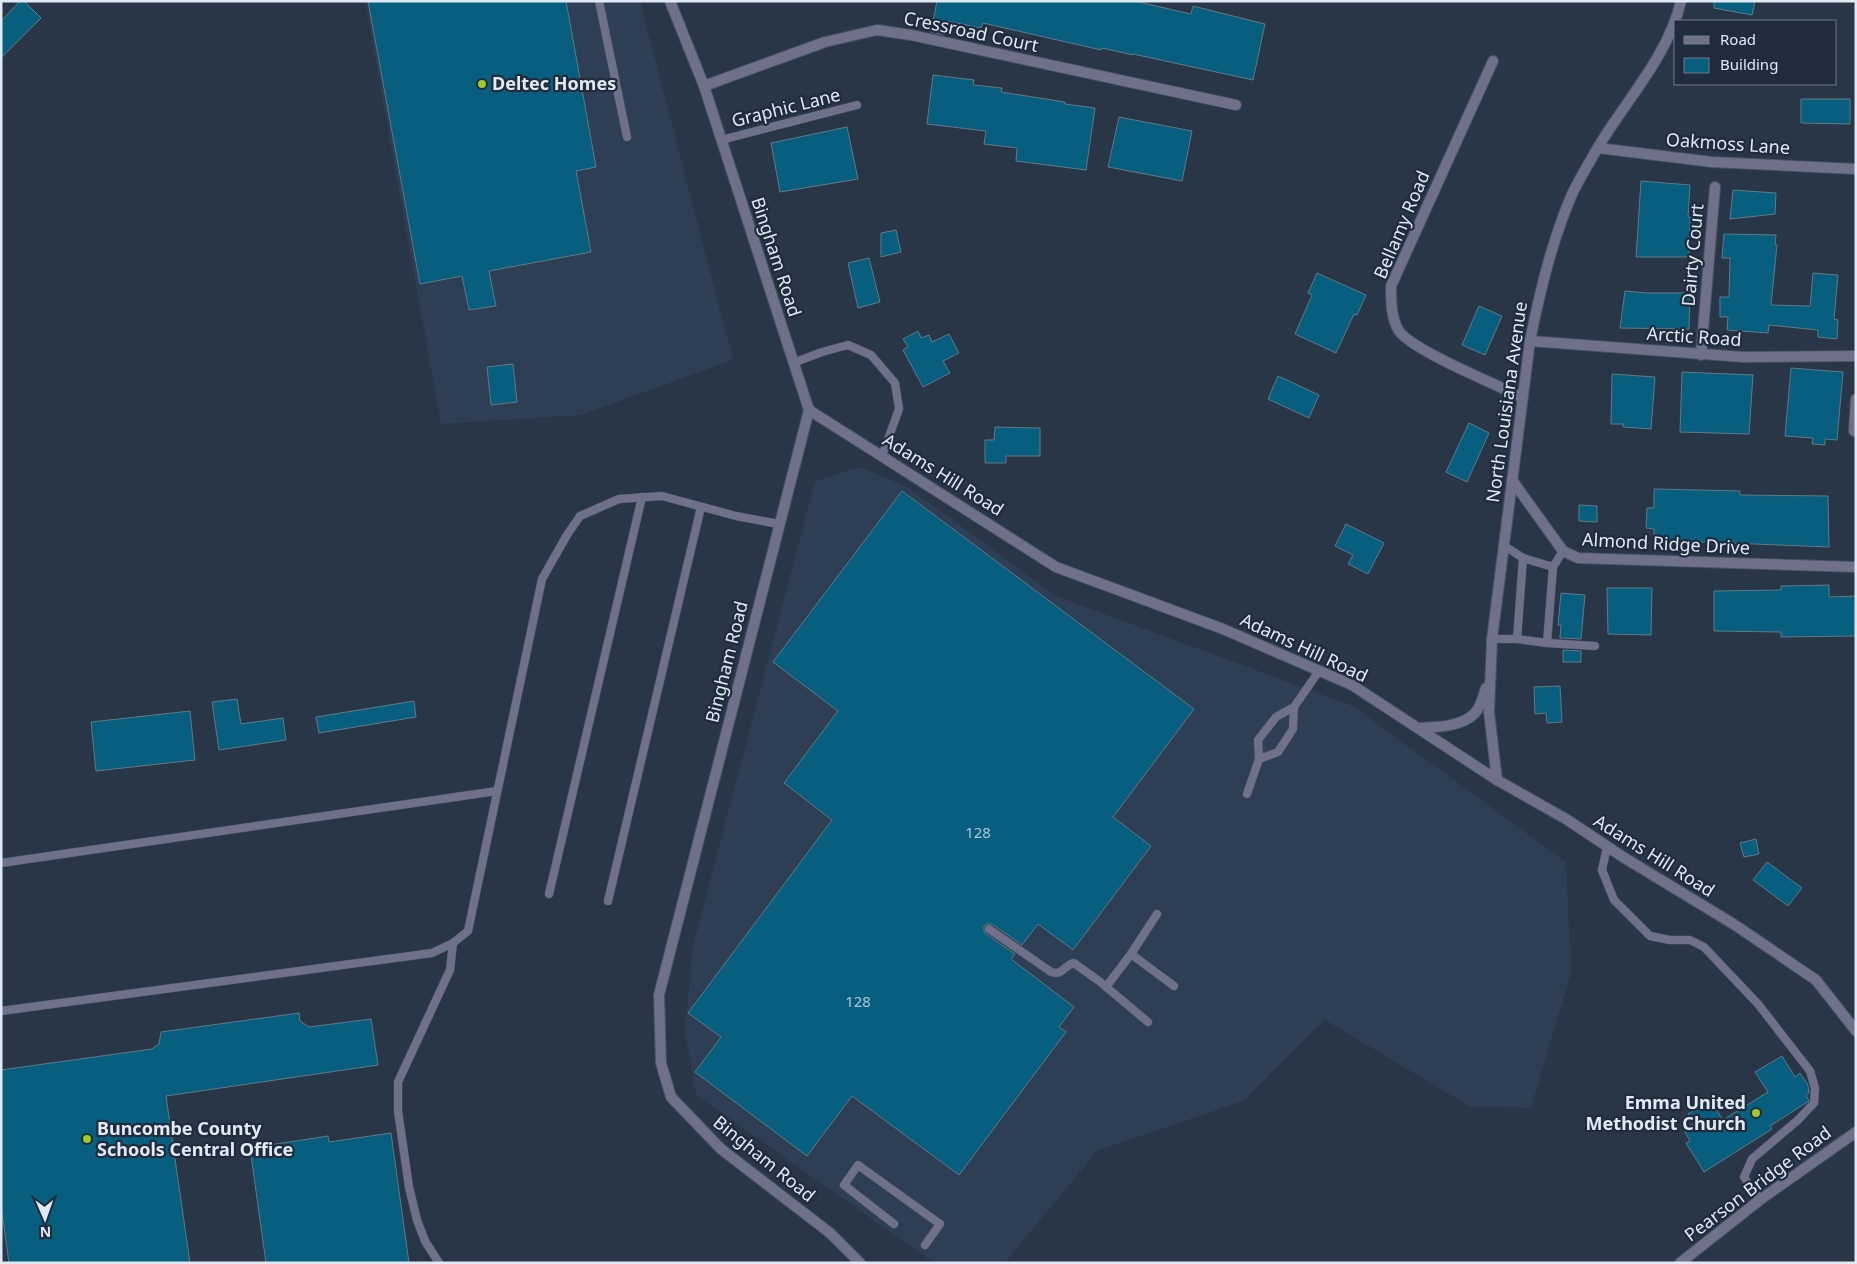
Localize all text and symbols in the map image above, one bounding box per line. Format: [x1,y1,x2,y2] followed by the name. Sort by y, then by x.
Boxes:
[902,5,1041,57] street label: Cressroad Court
[1674,20,1837,85] legend
[1720,29,1756,49] text: Road
[1720,54,1778,74] text: Building
[492,71,616,95] place label: Deltec Homes
[476,78,488,90] marker: Deltec Homes
[729,82,843,132] street label: Graphic Lane
[1665,127,1791,159] street label: Oakmoss Lane
[1368,167,1435,282] street label: Bellamy Road
[746,194,808,320] street label: Bingham Road
[1676,202,1708,307] street label: Dairty Court
[1480,300,1532,504] street label: North Louisiana Avenue
[1646,321,1742,351] street label: Arctic Road
[879,427,1008,521] street label: Adams Hill Road
[1582,527,1751,559] street label: Almond Ridge Drive
[699,598,753,725] street label: Bingham Road
[1237,607,1372,687] street label: Adams Hill Road
[1590,808,1719,902] street label: Adams Hill Road
[965,822,991,842] house number: 128
[845,991,871,1011] house number: 128
[1586,1090,1746,1135] place label: Emma United Methodist Church
[1750,1107,1762,1119] marker: Emma United Methodist Church
[709,1110,821,1207] street label: Bingham Road
[97,1116,293,1161] place label: Buncombe County Schools Central Office
[1679,1120,1836,1246] street label: Pearson Bridge Road
[81,1133,93,1145] marker: Buncombe County Schools Central Office
[20,1194,70,1244] north arrow
[39,1223,51,1242] text: N

